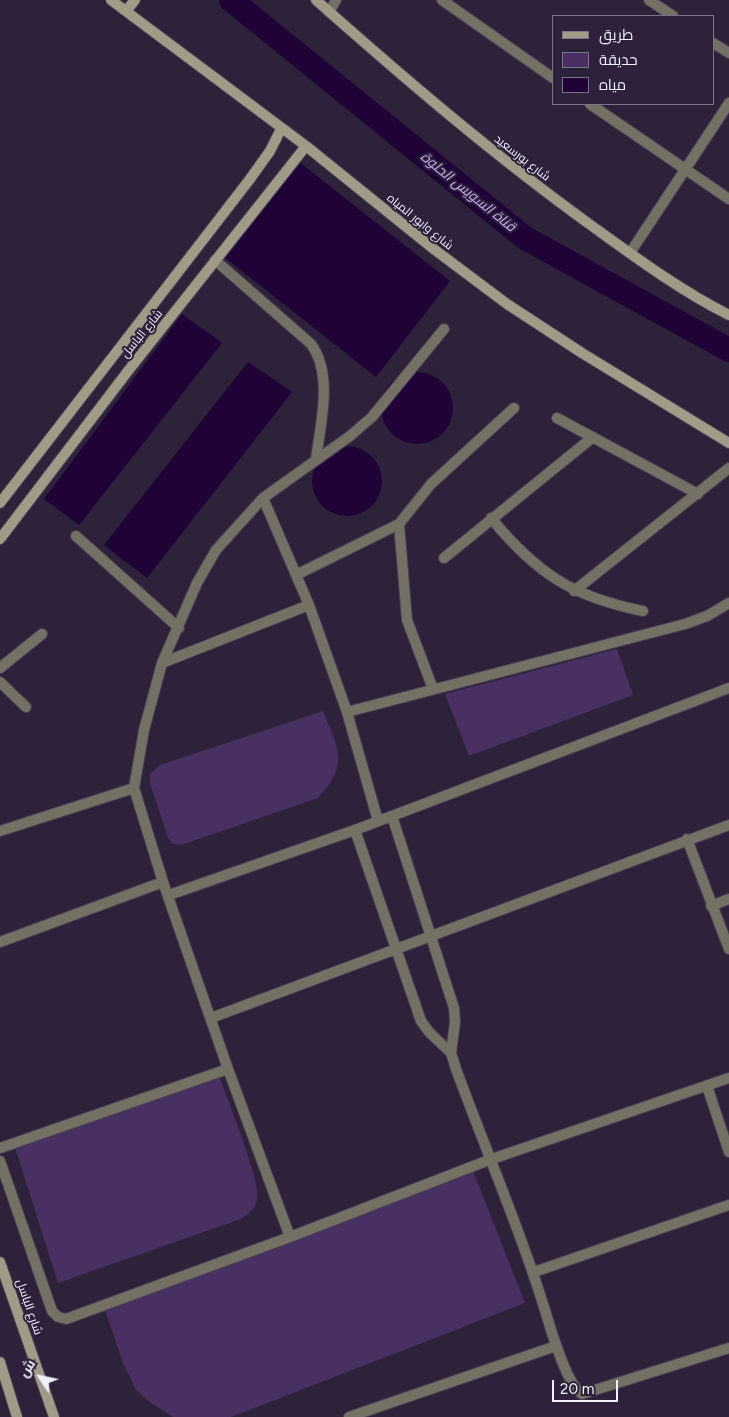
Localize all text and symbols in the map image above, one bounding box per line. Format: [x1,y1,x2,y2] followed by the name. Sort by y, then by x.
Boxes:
[552,15,714,105] legend
[599,26,633,44] text: طريق
[599,51,638,69] text: حديقة
[599,76,626,94] text: مياه
[491,132,553,184] street label: شارع بورسعيد
[417,149,519,235] water label: قناة السويس الحلوة
[384,191,456,253] street label: شارع وابور المياه
[118,307,166,361] street label: شارع الباسل
[13,1277,45,1337] street label: شارع الباسل
[15,1352,65,1402] north arrow
[15,1356,39,1381] text: ش
[554,1370,620,1402] scale bar
[560,1380,594,1398] text: 20 m

